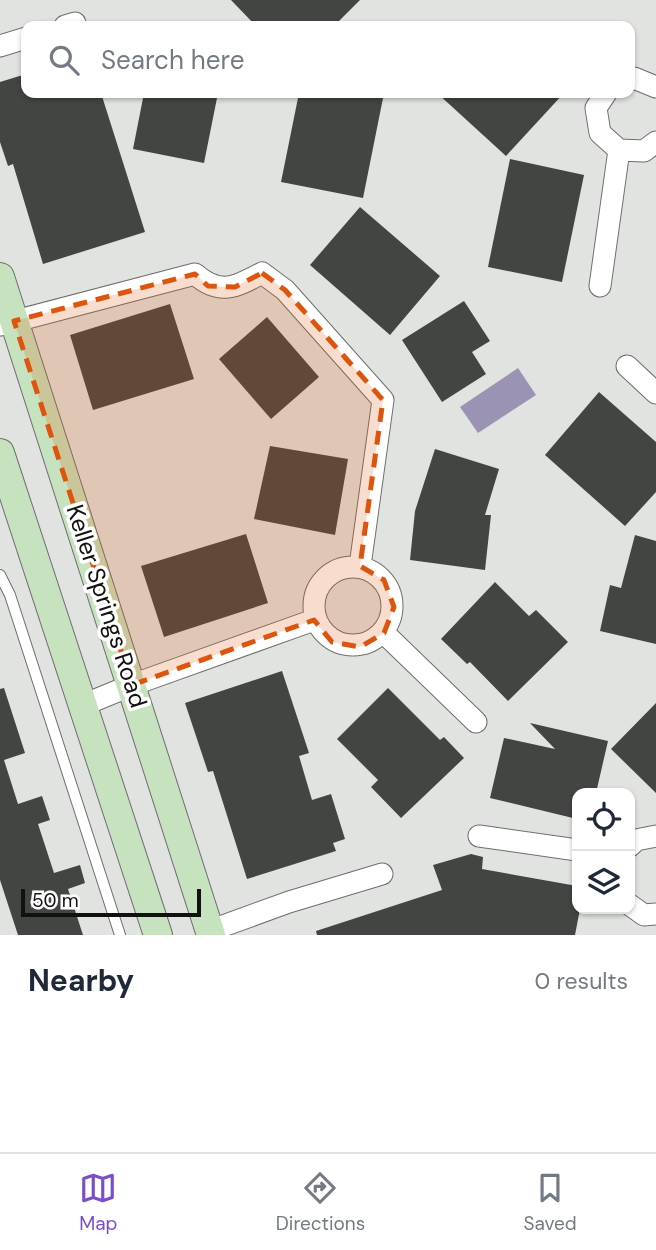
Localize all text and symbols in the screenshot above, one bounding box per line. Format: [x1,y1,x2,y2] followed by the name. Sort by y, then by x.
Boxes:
[21,21,635,98] search box
[45,41,83,79] icon: search
[101,43,244,77] text: Search here
[60,501,154,711] street label: Keller Springs Road
[572,788,635,914] map controls
[572,788,635,851] button: locate
[572,851,635,914] button: layers
[21,886,201,918] scale bar
[32,888,79,913] text: 50 m
[28,961,134,1000] text: Nearby
[535,966,628,996] text: 0 results
[79,1169,117,1236] tab: Map
[276,1169,365,1236] tab: Directions
[524,1169,577,1236] tab: Saved

